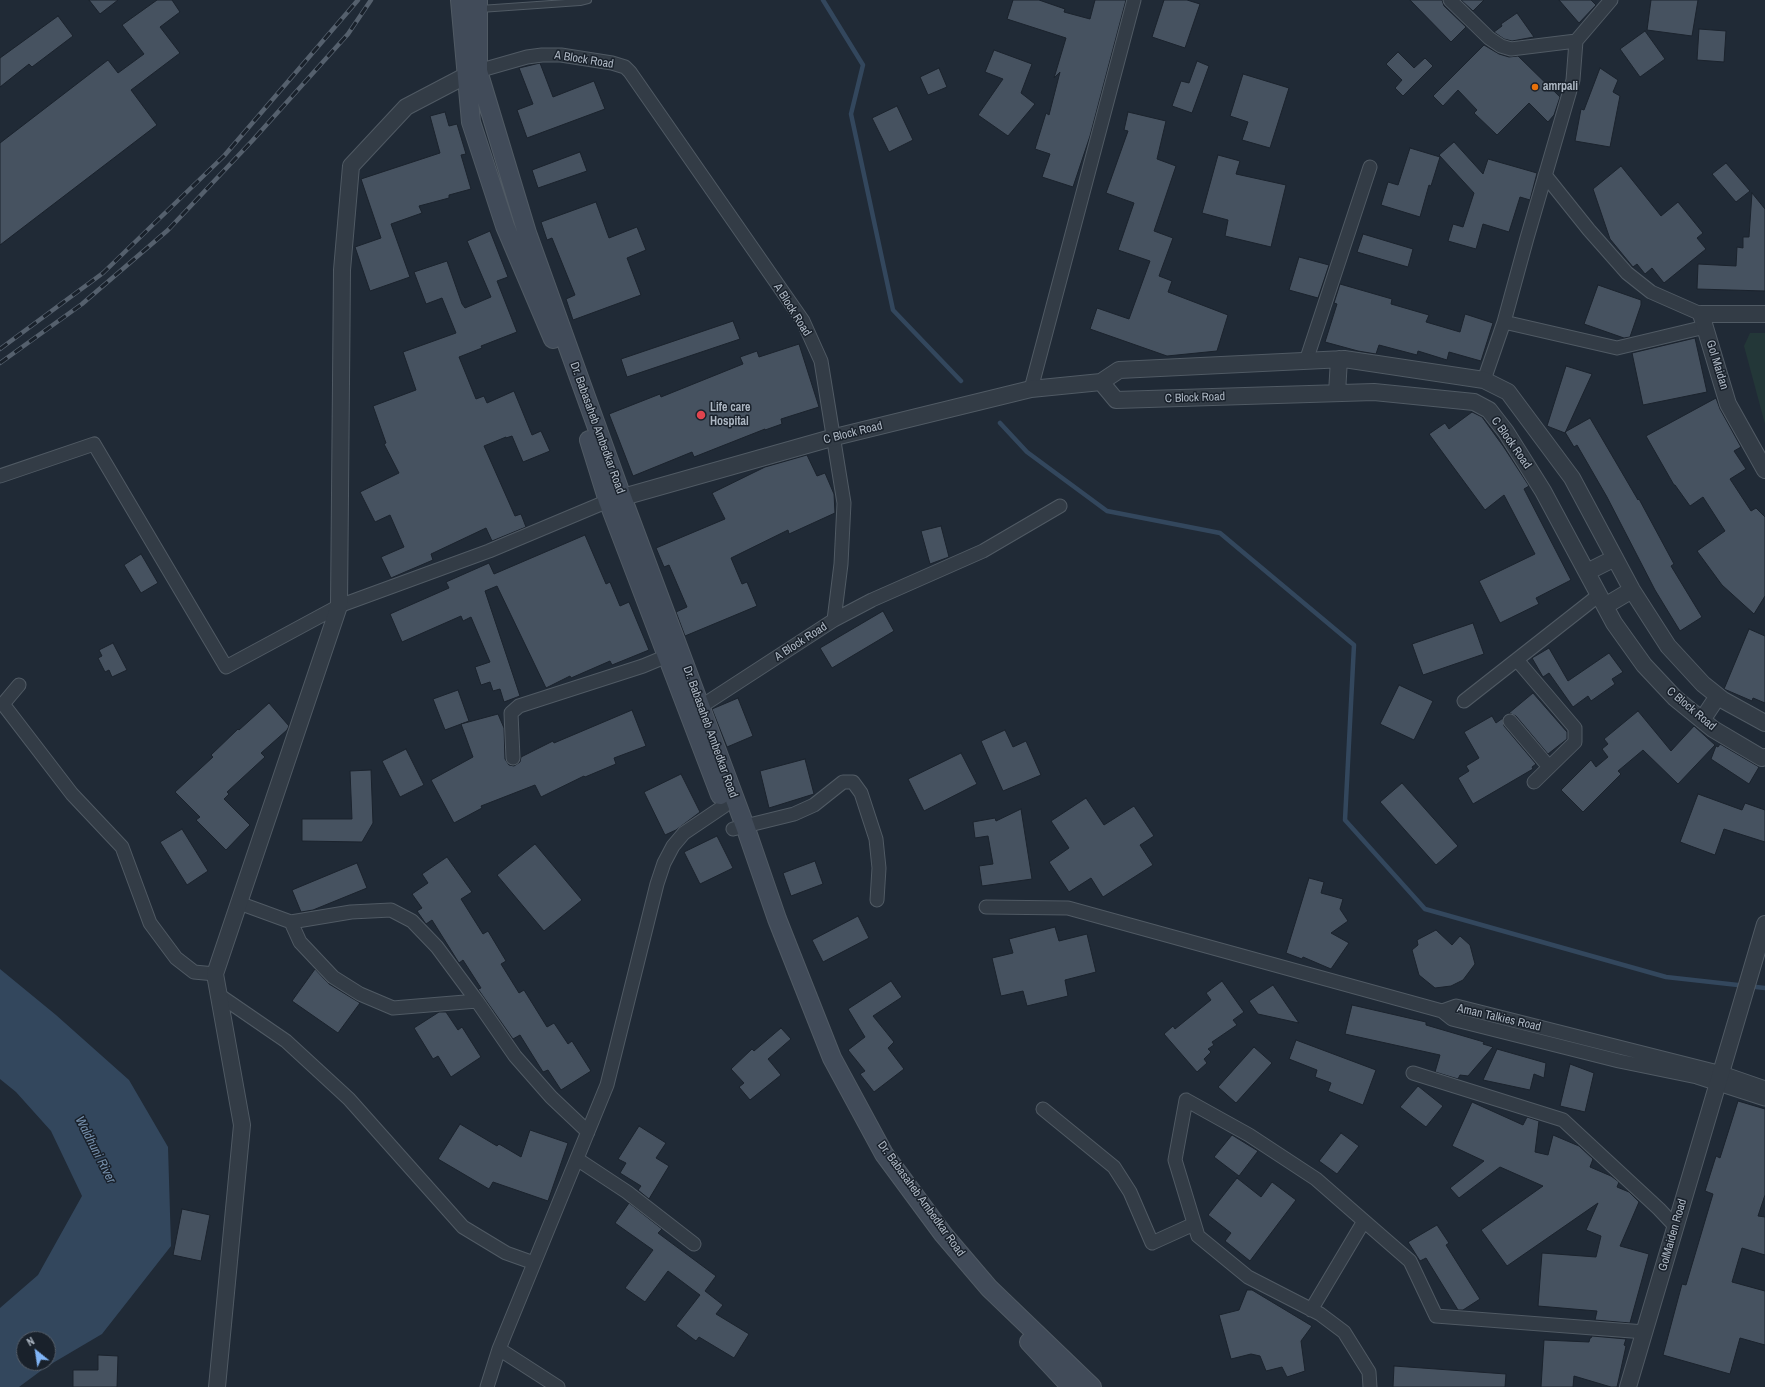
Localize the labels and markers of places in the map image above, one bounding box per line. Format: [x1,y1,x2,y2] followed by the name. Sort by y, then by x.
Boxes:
[1543,80,1578,94] place label: amrpali
[1530,82,1540,92] marker: amrpali
[710,401,750,429] place label: Life care Hospital
[695,409,707,421] marker: Life care Hospital

